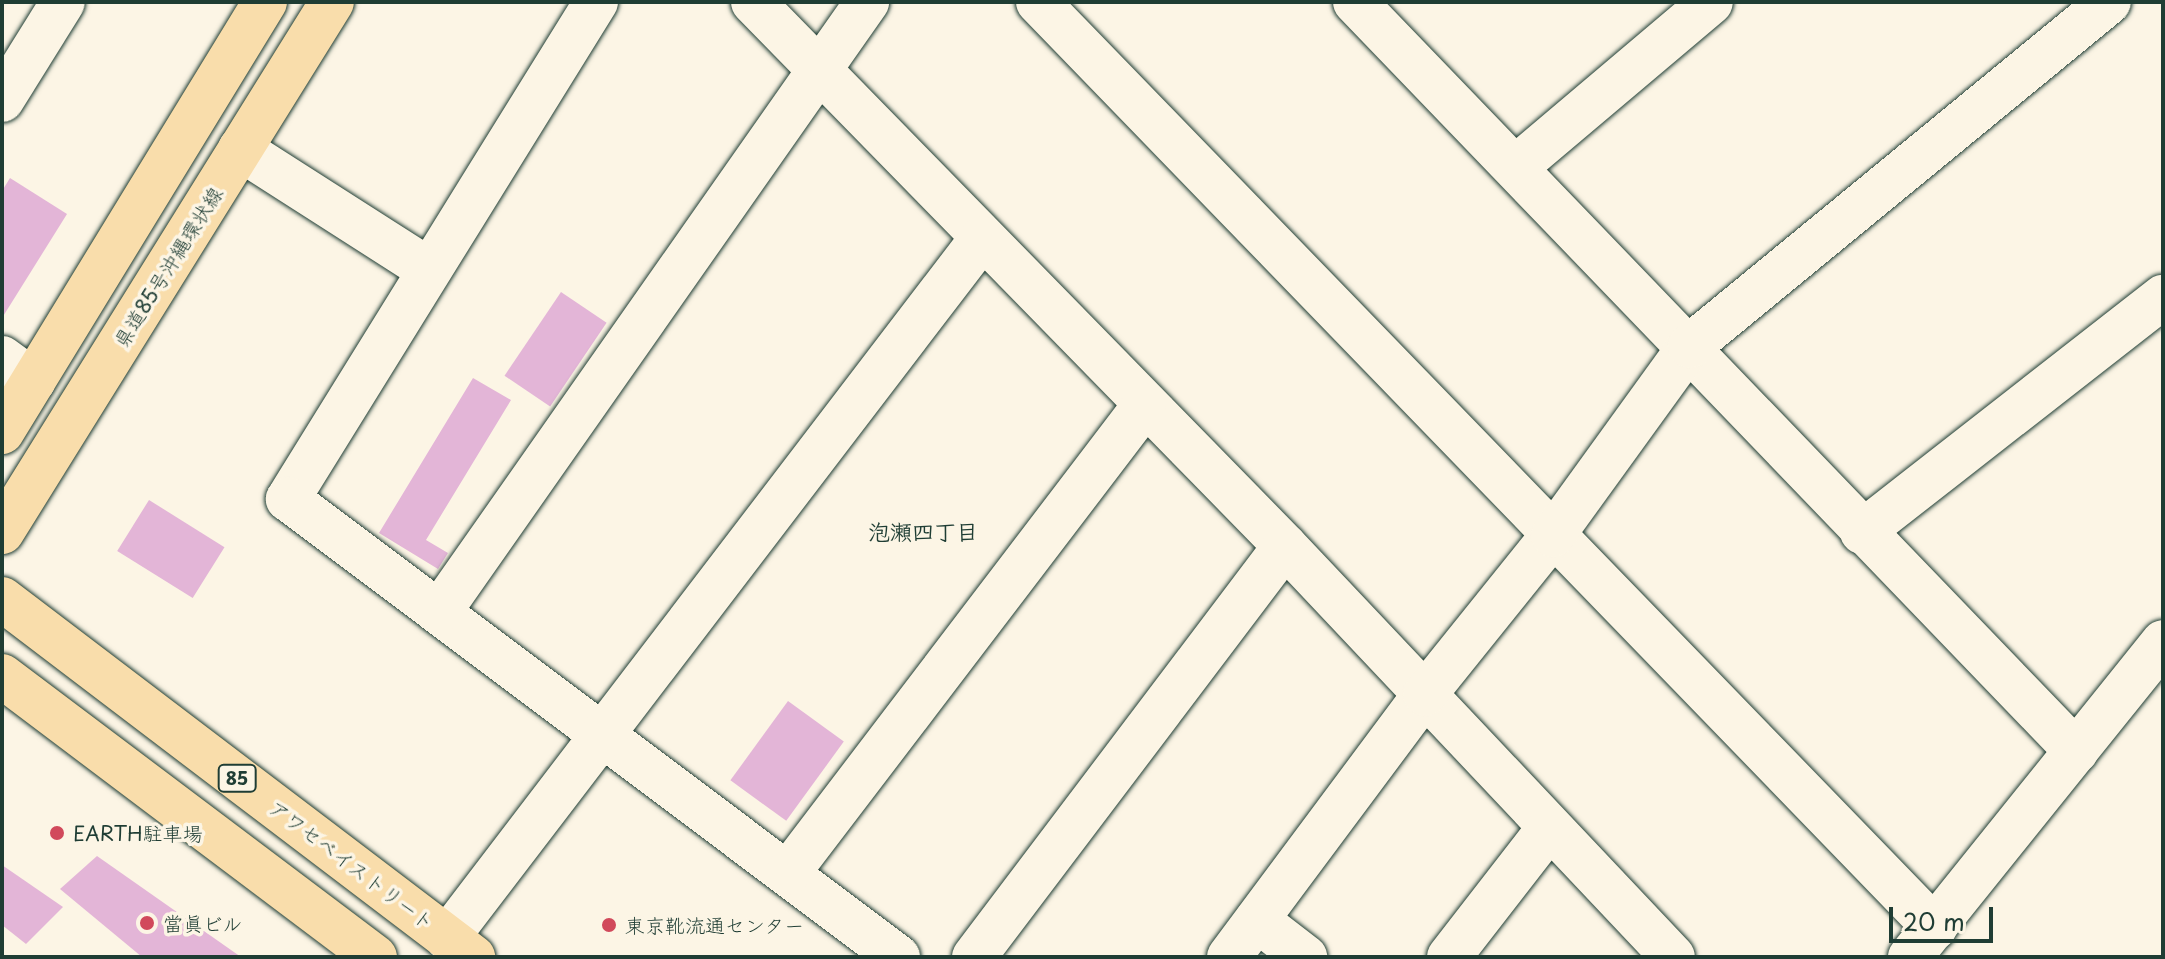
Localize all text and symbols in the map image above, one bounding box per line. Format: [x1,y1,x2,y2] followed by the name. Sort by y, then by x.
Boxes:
[109,182,227,352] street label: 県道85号沖縄環状線
[868,518,978,544] district label: 泡瀬四丁目
[217,764,257,792] road number: 85
[265,795,439,935] street label: アワセベイストリート
[73,821,203,845] place label: EARTH駐車場
[48,824,66,842] marker: EARTH駐車場
[1893,891,1997,941] scale bar
[1903,903,1965,939] text: 20 m
[163,911,243,935] place label: 當眞ビル
[625,913,805,937] place label: 東京靴流通センター
[138,914,156,932] marker: 當眞ビル
[600,916,618,934] marker: 東京靴流通センター

